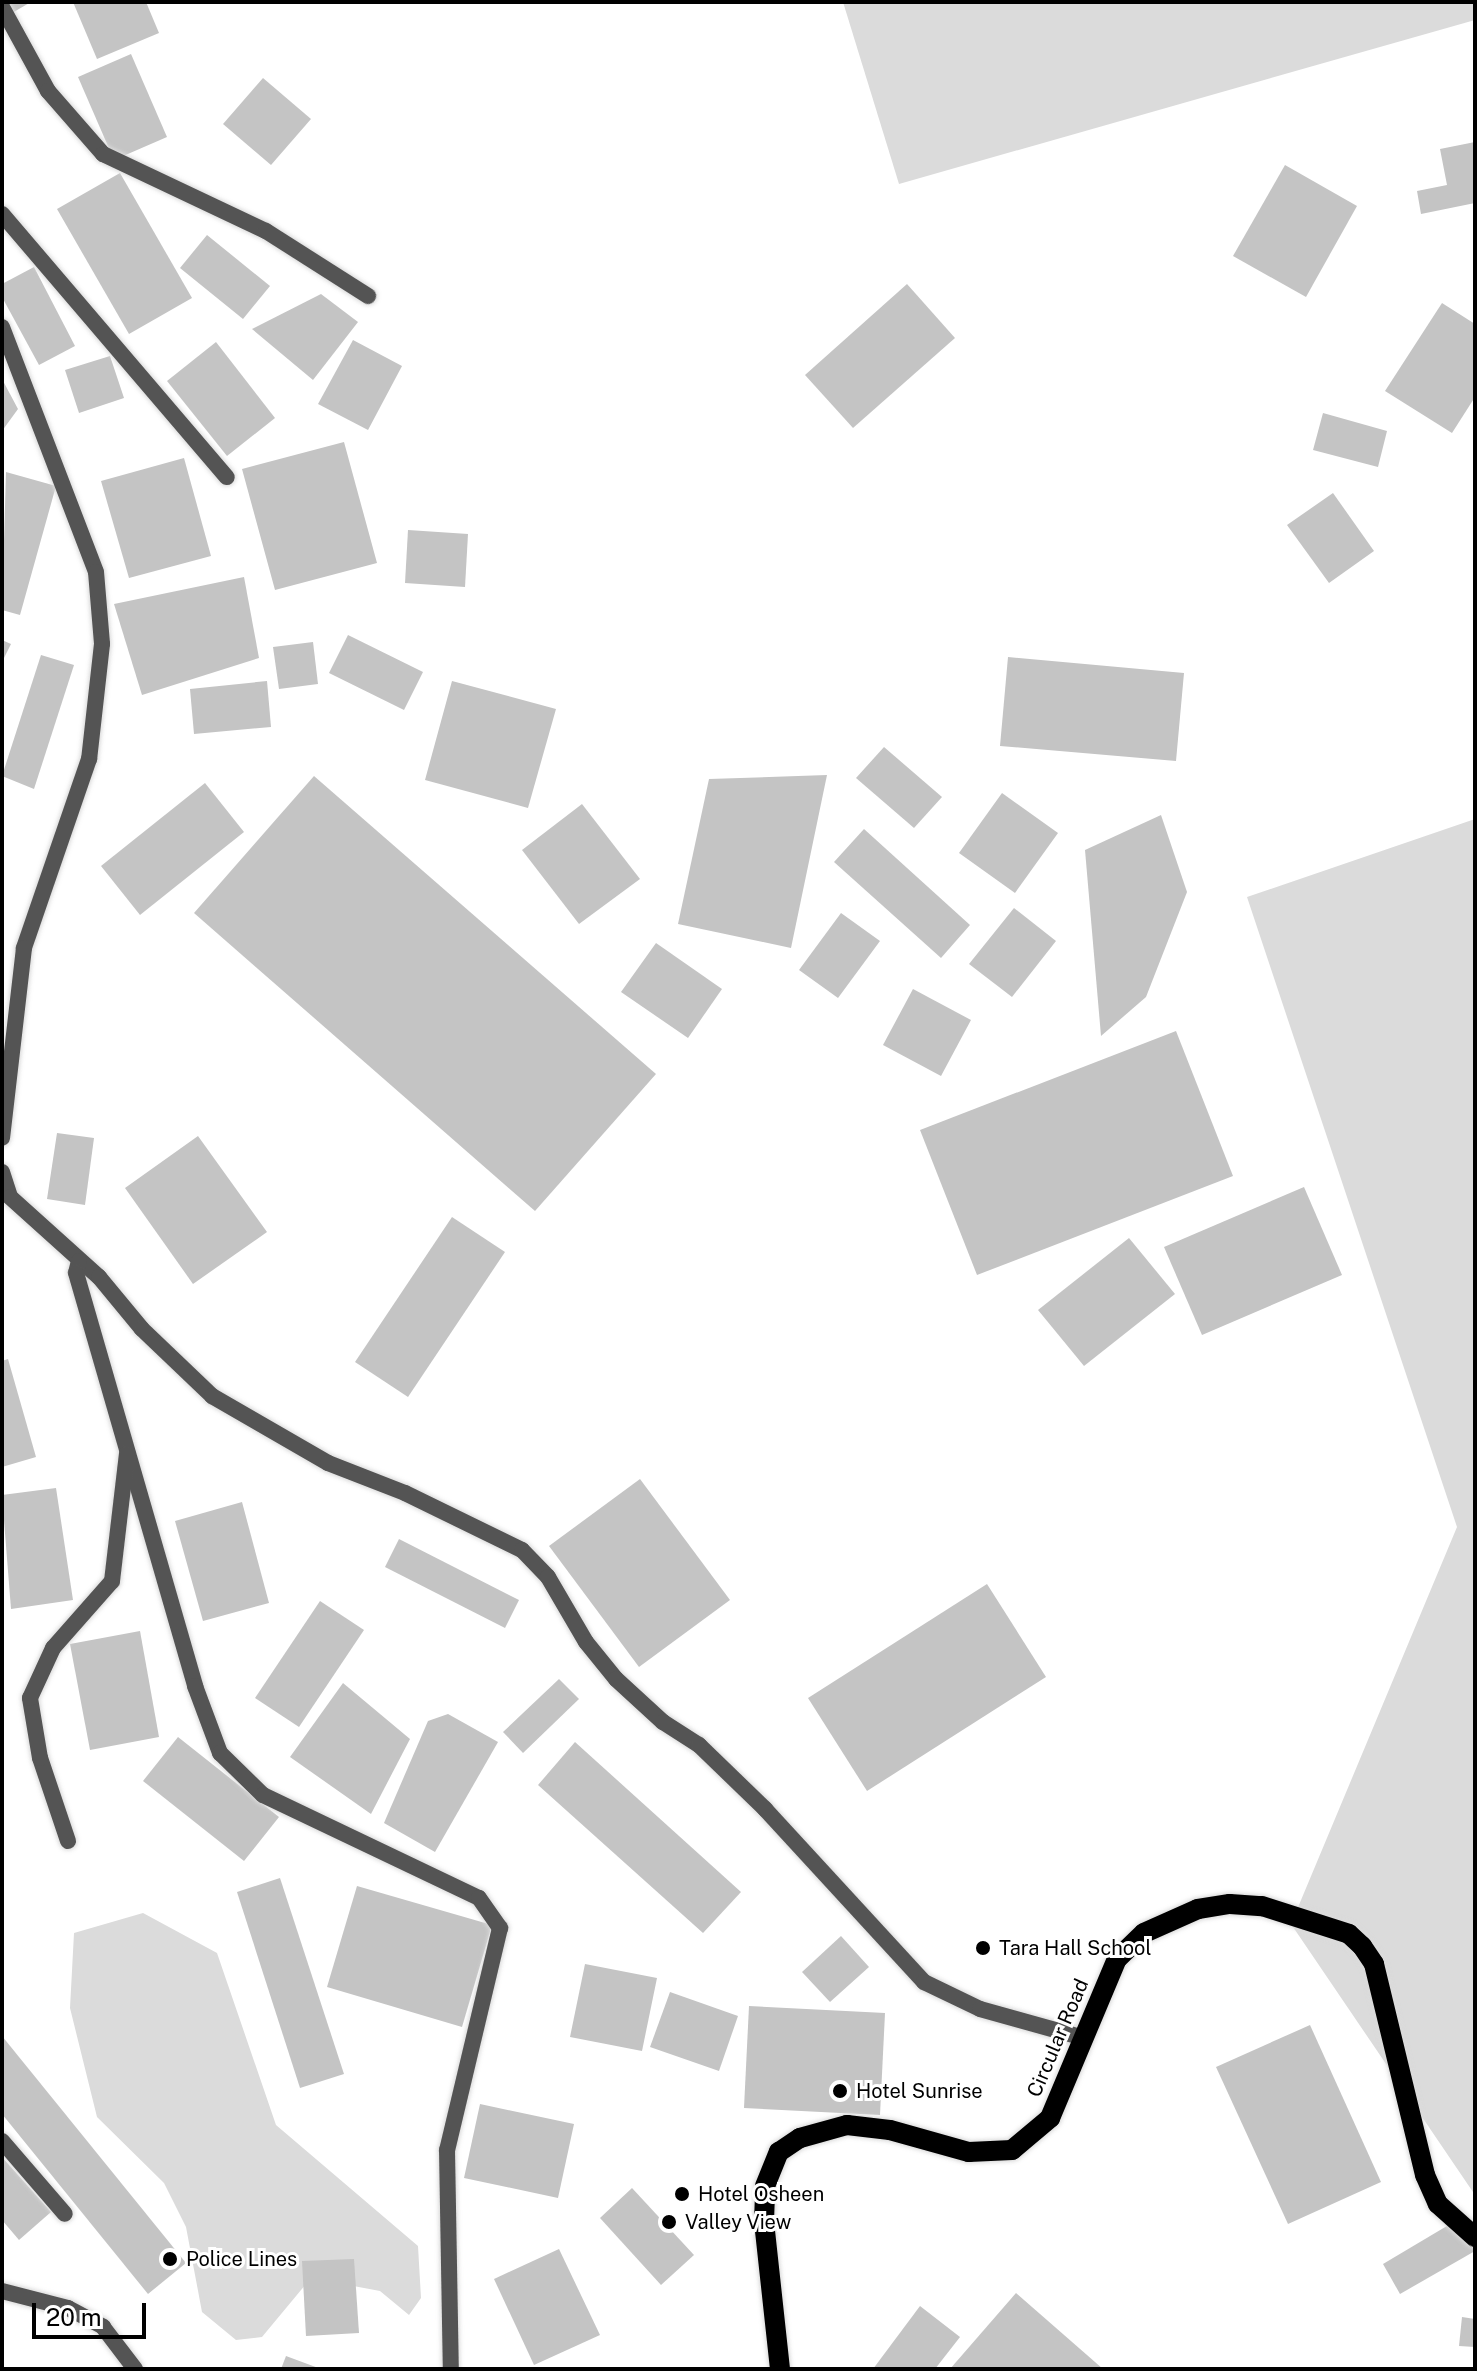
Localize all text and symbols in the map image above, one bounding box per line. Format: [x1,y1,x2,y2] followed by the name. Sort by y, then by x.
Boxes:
[999,1936,1151,1960] place label: Tara Hall School
[974,1939,992,1957] marker: Tara Hall School
[1022,1975,1094,2101] street label: Circular Road
[856,2079,983,2103] place label: Hotel Sunrise
[831,2082,849,2100] marker: Hotel Sunrise
[698,2182,824,2206] place label: Hotel Osheen
[673,2185,691,2203] marker: Hotel Osheen
[685,2210,792,2234] place label: Valley View
[660,2213,678,2231] marker: Valley View
[186,2247,297,2271] place label: Police Lines
[161,2250,179,2268] marker: Police Lines
[36,2287,150,2337] scale bar
[46,2303,102,2331] text: 20 m

